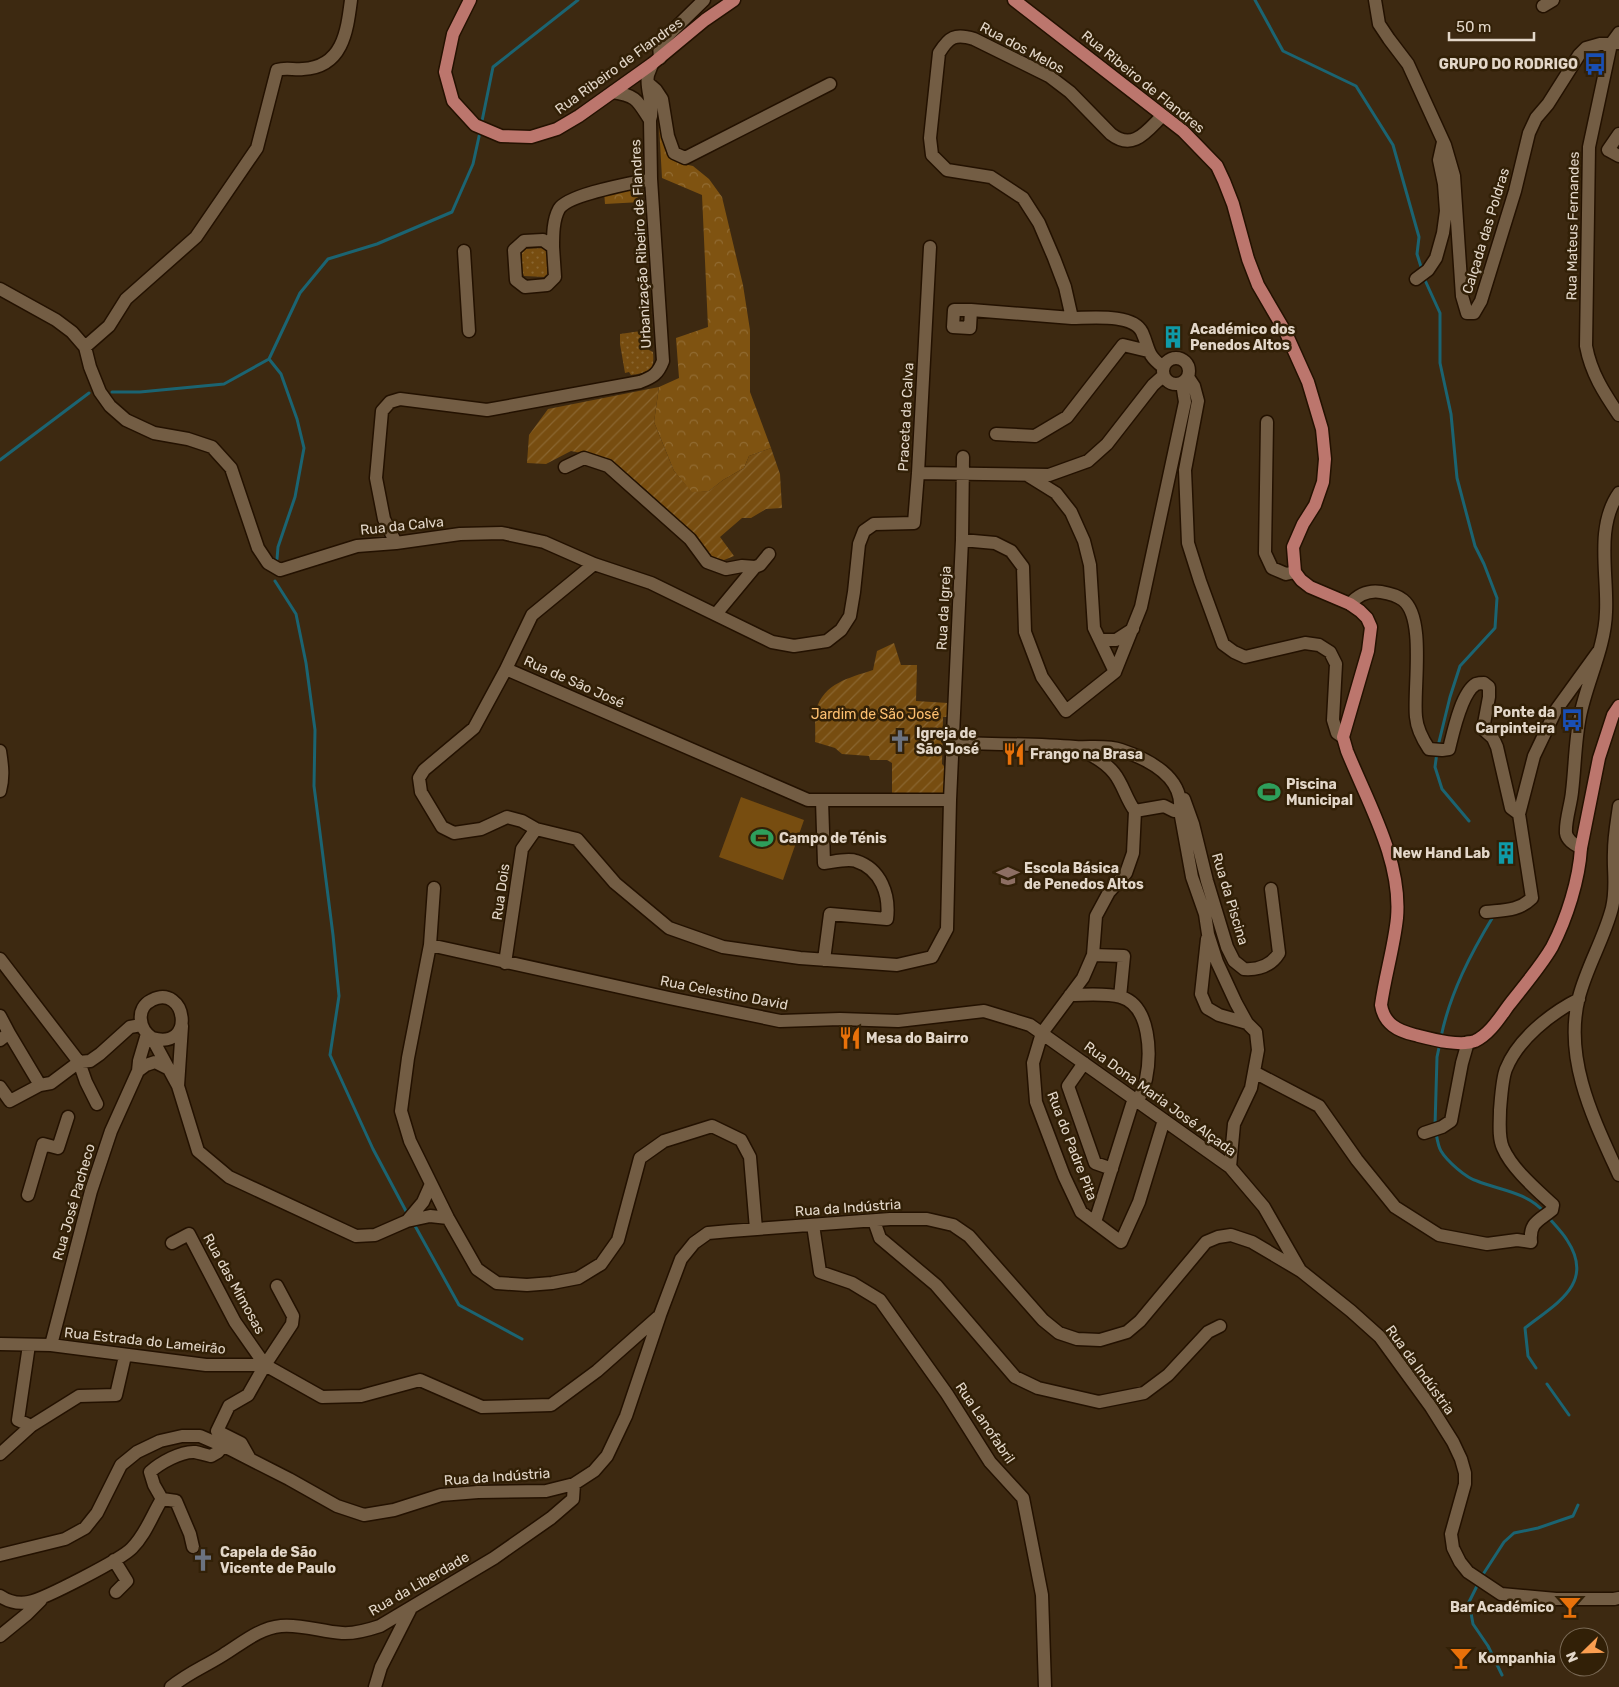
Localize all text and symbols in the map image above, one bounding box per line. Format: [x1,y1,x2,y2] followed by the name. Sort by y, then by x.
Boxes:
[1449,10,1534,42] scale bar
[552,14,686,118] street label: Rua Ribeiro de Flandres
[1456,18,1491,36] text: 50 m
[977,19,1067,77] street label: Rua dos Melos
[1078,27,1208,137] street label: Rua Ribeiro de Flandres
[1582,51,1608,77] bus stop icon: GRUPO DO RODRIGO
[1439,56,1578,73] place label: GRUPO DO RODRIGO
[627,139,655,349] street label: Urbanização Ribeiro de Flandres
[1563,151,1583,301] street label: Rua Mateus Fernandes
[1459,166,1513,296] street label: Calçada das Poldras
[1190,321,1296,354] place label: Académico dos Penedos Altos
[1160,324,1186,350] building icon: Académico dos Penedos Altos
[895,362,917,472] street label: Praceta da Calva
[359,513,445,539] street label: Rua da Calva
[933,565,955,651] street label: Rua da Igreja
[521,652,627,712] street label: Rua de São José
[1475,704,1555,737] place label: Ponte da Carpinteira
[811,706,940,723] park label: Jardim de São José
[1559,707,1585,733] bus stop icon: Ponte da Carpinteira
[916,725,979,758] place label: Igreja de São José
[887,728,913,754] church icon: Igreja de São José
[1001,741,1027,767] restaurant icon: Frango na Brasa
[1030,746,1143,763] place label: Frango na Brasa
[1286,776,1353,809] place label: Piscina Municipal
[1256,779,1282,805] sports icon: Piscina Municipal
[749,825,775,851] sports icon: Campo de Ténis
[779,830,887,847] place label: Campo de Ténis
[1493,840,1519,866] building icon: New Hand Lab
[1392,845,1490,862] place label: New Hand Lab
[1208,851,1252,947] street label: Rua da Piscina
[1024,860,1144,893] place label: Escola Básica de Penedos Altos
[489,863,513,921] street label: Rua Dois
[995,863,1021,889] school or university icon: Escola Básica de Penedos Altos
[659,972,789,1014] street label: Rua Celestino David
[837,1025,863,1051] restaurant icon: Mesa do Bairro
[866,1030,969,1047] place label: Mesa do Bairro
[1081,1038,1239,1160] street label: Rua Dona Maria José Alçada
[1043,1089,1101,1203] street label: Rua do Padre Pita
[49,1142,99,1262] street label: Rua José Pacheco
[794,1196,902,1220] street label: Rua da Indústria
[199,1231,269,1337] street label: Rua das Mimosas
[1382,1322,1458,1418] street label: Rua da Indústria
[63,1324,227,1358] street label: Rua Estrada do Lameirão
[952,1379,1018,1467] street label: Rua Lanofabril
[443,1465,551,1489] street label: Rua da Indústria
[220,1544,336,1577] place label: Capela de São Vicente de Paulo
[190,1547,216,1573] church icon: Capela de São Vicente de Paulo
[366,1548,472,1620] street label: Rua da Liberdade
[1557,1594,1583,1620] bar icon: Bar Académico
[1450,1599,1554,1616] place label: Bar Académico
[1559,1627,1609,1677] north arrow
[1448,1645,1474,1671] bar icon: Kompanhia
[1563,1649,1582,1665] text: N
[1478,1650,1556,1667] place label: Kompanhia

